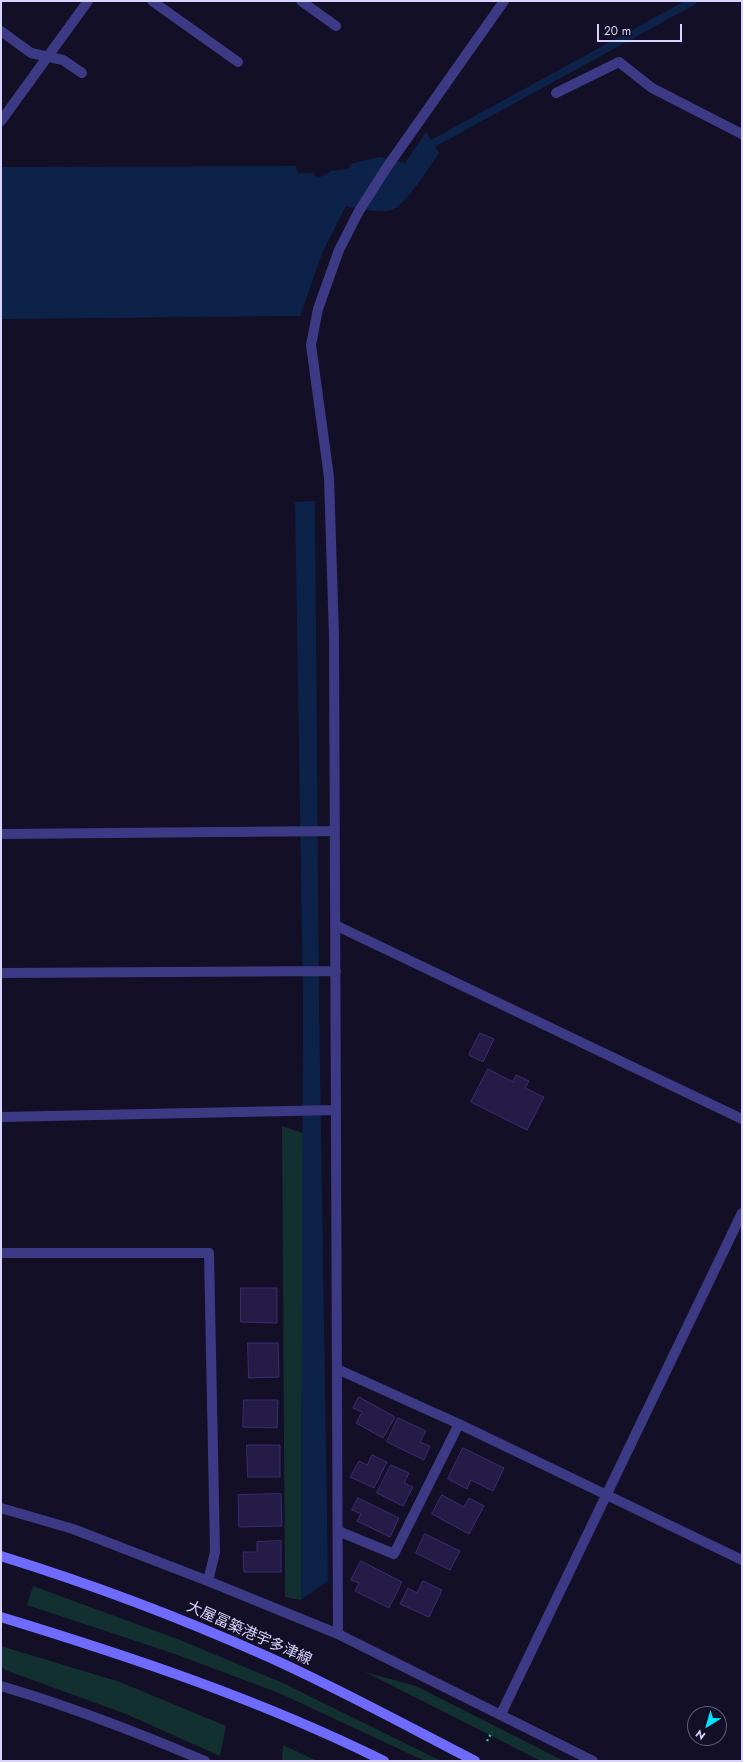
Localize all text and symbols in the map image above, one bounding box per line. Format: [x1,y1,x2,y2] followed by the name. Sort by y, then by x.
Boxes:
[599,16,684,42] scale bar
[604,22,631,40] text: 20 m
[184,1598,314,1670] street label: 大屋冨築港宇多津線
[687,1706,727,1746] north arrow
[692,1726,709,1744] text: N

